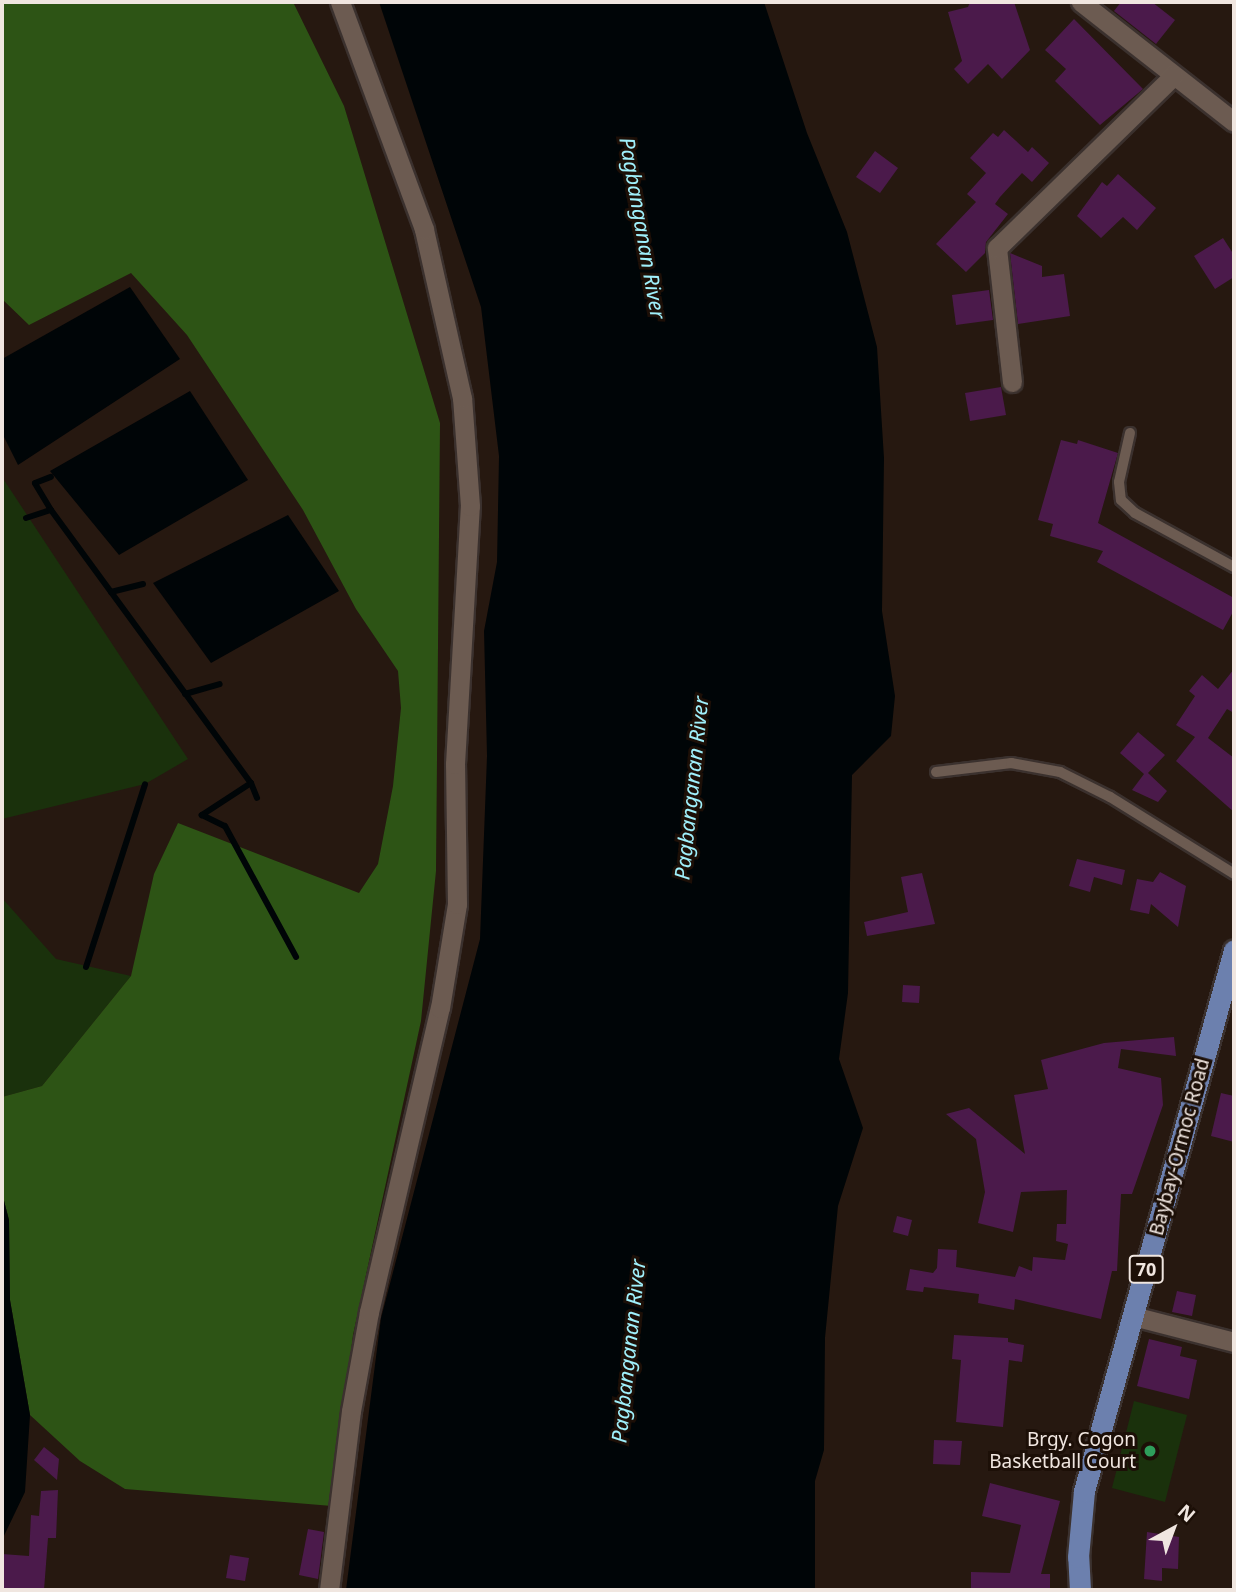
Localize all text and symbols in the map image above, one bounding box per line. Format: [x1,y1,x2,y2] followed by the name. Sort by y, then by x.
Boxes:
[615,135,671,321] water label: Pagbanganan River
[669,695,713,881] water label: Pagbanganan River
[1145,1056,1215,1238] street label: Baybay-Ormoc Road
[1128,1254,1164,1284] road number: 70
[606,1258,650,1444] water label: Pagbanganan River
[989,1429,1136,1473] place label: Brgy. Cogon Basketball Court
[1142,1443,1158,1459] marker: Brgy. Cogon Basketball Court
[1138,1494,1208,1564] north arrow
[1172,1498,1201,1528] text: N

